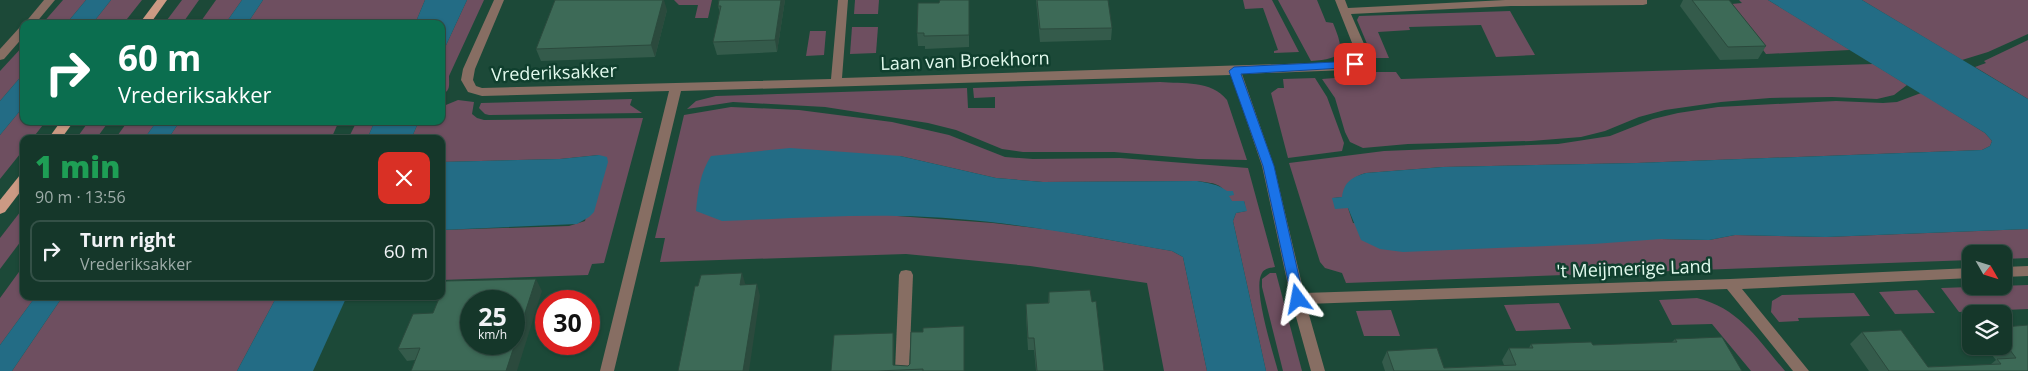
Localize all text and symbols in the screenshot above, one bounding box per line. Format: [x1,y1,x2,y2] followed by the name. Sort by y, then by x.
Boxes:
[118,34,201,81] text: 60 m
[35,40,100,105] icon: right
[1334,43,1376,85] pin
[880,45,1050,75] street label: Laan van Broekhorn
[1341,50,1369,78] icon: arrive
[491,58,618,86] street label: Vrederiksakker
[118,79,272,109] text: Vrederiksakker
[35,146,120,187] text: 1 min
[378,152,430,204] button: close
[35,186,126,208] text: 90 m · 13:56
[80,227,175,253] text: Turn right
[37,237,65,265] icon: right
[384,238,428,264] text: 60 m
[1962,245,2012,295] north arrow
[1962,245,2012,355] map controls
[80,253,192,275] text: Vrederiksakker
[1556,253,1712,283] street label: 't Meijmerige Land
[1271,272,1323,324] position arrow
[535,290,600,355] speed limit sign: 30
[478,299,507,333] text: 25
[1962,305,2012,355] button: layers
[478,326,507,343] text: km/h

